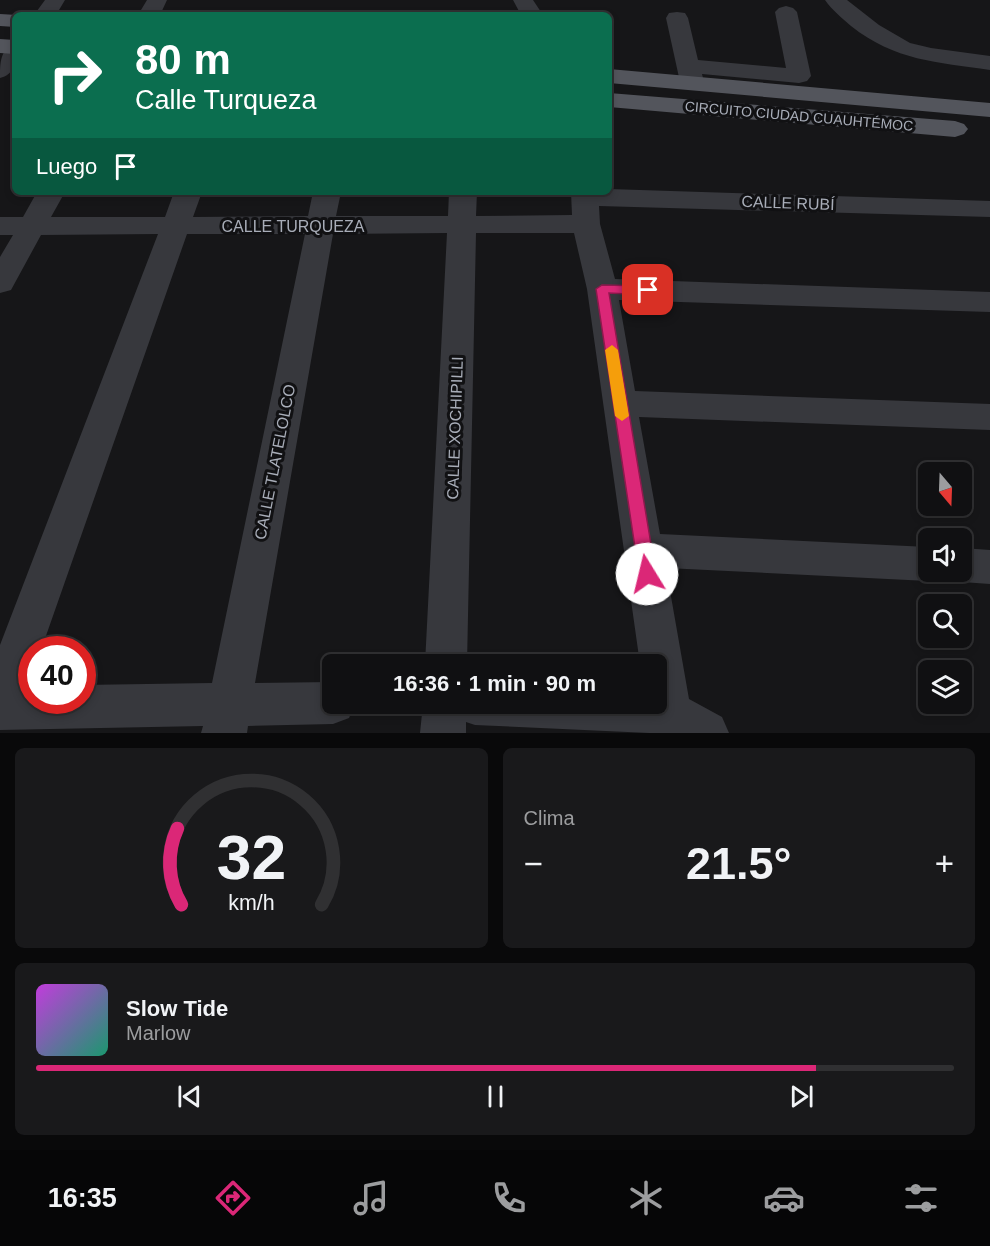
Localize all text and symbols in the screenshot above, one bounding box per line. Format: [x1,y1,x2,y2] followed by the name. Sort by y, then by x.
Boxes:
[36,36,114,114] icon: right
[135,36,231,83] text: 80 m
[135,85,317,115] text: Calle Turqueza
[684,98,914,134] street label: CIRCUITO CIUDAD CUAUHTÉMOC
[109,150,142,183] icon: arrive
[36,154,97,179] text: Luego
[741,192,836,213] street label: CALLE RUBÍ
[222,218,365,235] street label: CALLE TURQUEZA
[622,264,673,315] pin
[631,273,664,306] icon: arrive
[444,356,466,500] street label: CALLE XOCHIPILLI
[252,383,298,541] street label: CALLE TLATELOLCO
[918,462,972,516] north arrow
[918,462,972,714] map controls
[918,528,972,582] button: sound
[615,542,679,606] position arrow
[918,594,972,648] button: search
[18,636,96,714] speed limit sign: 40
[918,660,972,714] button: layers
[393,671,596,696] text: 16:36 · 1 min · 90 m
[524,807,575,829] text: Clima
[217,823,286,892] text: 32
[686,838,792,889] text: 21.5°
[524,845,543,882] text: −
[935,845,954,882] text: +
[228,891,274,915] text: km/h
[126,996,228,1021] text: Slow Tide
[126,1022,190,1044] text: Marlow
[173,1080,206,1113] icon: previous
[479,1080,512,1113] icon: pause
[785,1080,818,1113] icon: next
[212,1177,254,1219] icon: directions
[350,1177,392,1219] icon: music
[488,1177,530,1219] icon: phone
[625,1177,667,1219] icon: climate
[763,1177,805,1219] icon: car
[900,1177,942,1219] icon: filters
[48,1183,117,1213] text: 16:35

